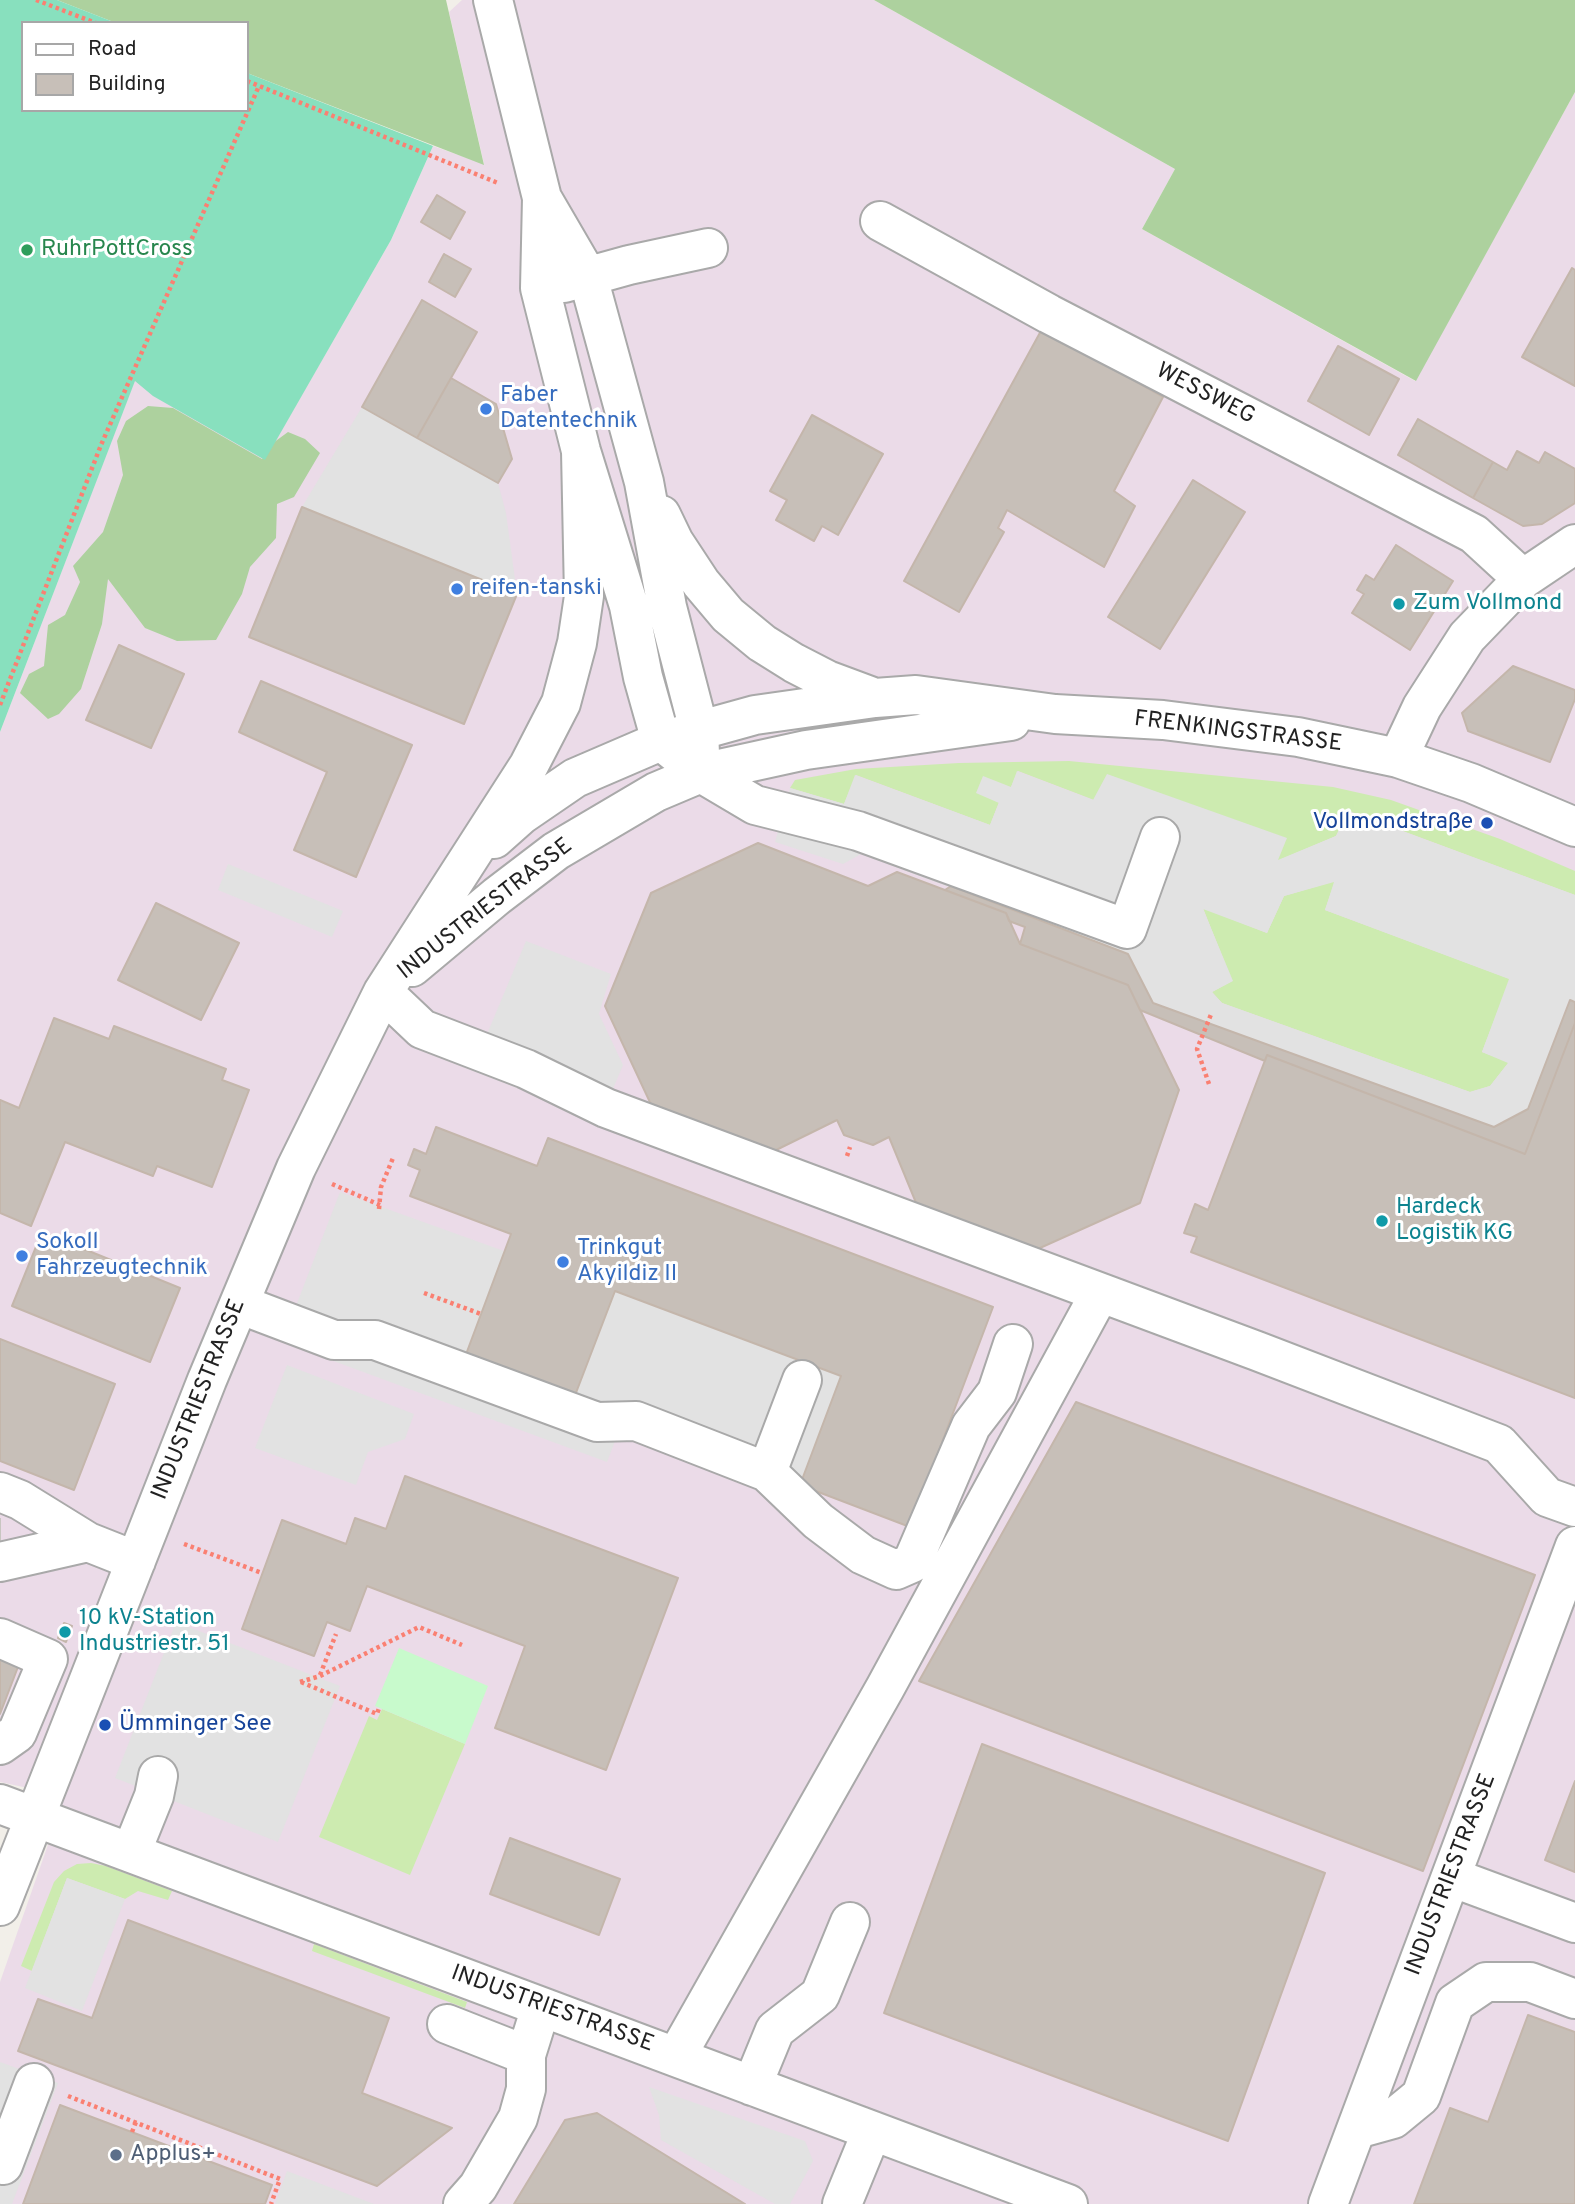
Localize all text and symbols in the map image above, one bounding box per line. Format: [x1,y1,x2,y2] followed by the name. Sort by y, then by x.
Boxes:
[21,21,248,112] legend
[88,36,137,63] text: Road
[88,71,166,98] text: Building
[41,236,193,264] place label: RuhrPottCross
[19,242,35,258] marker: RuhrPottCross
[1151,358,1259,432] street label: WESSWEG
[500,382,638,436] place label: Faber Datentechnik
[478,401,494,417] marker: Faber Datentechnik
[471,575,602,603] place label: reifen-tanski
[449,581,465,597] marker: reifen-tanski
[1413,590,1562,618] place label: Zum Vollmond
[1391,596,1407,612] marker: Zum Vollmond
[1132,707,1344,759] street label: FRENKINGSTRASSE
[1313,809,1473,837] place label: Vollmondstraße
[1479,815,1495,831] marker: Vollmondstraße
[393,833,579,987] street label: INDUSTRIESTRASSE
[1396,1194,1513,1248] place label: Hardeck Logistik KG
[1374,1213,1390,1229] marker: Hardeck Logistik KG
[36,1229,208,1283] place label: Sokoll Fahrzeugtechnik
[577,1235,677,1289] place label: Trinkgut Akyildiz II
[14,1248,30,1264] marker: Sokoll Fahrzeugtechnik
[555,1254,571,1270] marker: Trinkgut Akyildiz II
[147,1296,253,1504] street label: INDUSTRIESTRASSE
[79,1605,230,1659] place label: 10 kV-Station Industriestr. 51
[57,1624,73,1640] marker: 10 kV-Station Industriestr. 51
[119,1711,272,1739] place label: Ümminger See
[97,1717,113,1733] marker: Ümminger See
[1401,1770,1503,1980] street label: INDUSTRIESTRASSE
[447,1960,657,2060] street label: INDUSTRIESTRASSE
[130,2141,216,2169] place label: Applus+
[108,2147,124,2163] marker: Applus+

